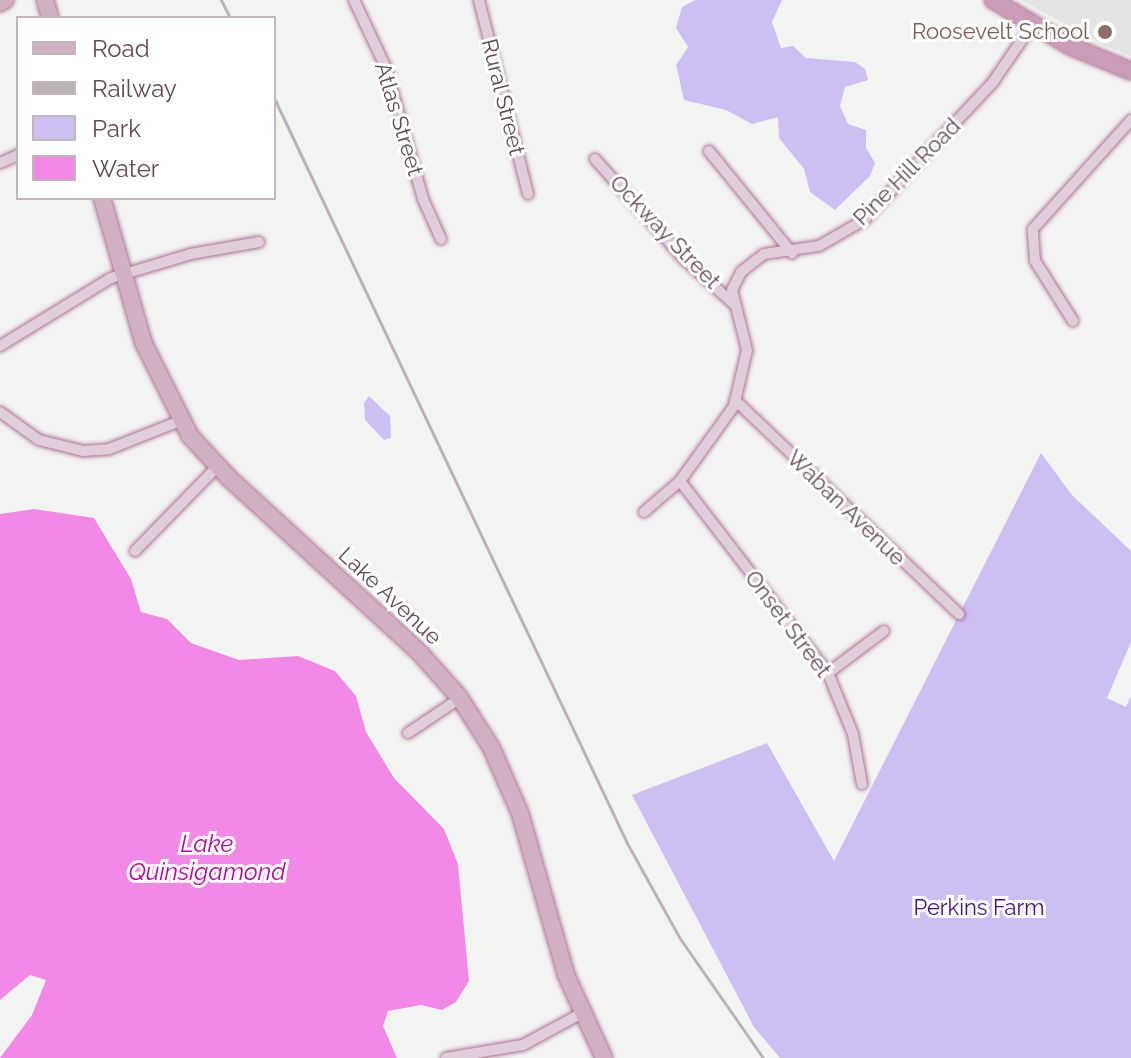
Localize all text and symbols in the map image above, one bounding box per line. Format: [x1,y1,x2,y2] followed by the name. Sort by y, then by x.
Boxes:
[16,16,276,200] legend
[912,19,1089,45] place label: Roosevelt School
[1096,23,1114,41] marker: Roosevelt School
[92,34,150,63] text: Road
[476,36,530,158] street label: Rural Street
[369,59,429,179] street label: Atlas Street
[92,74,177,103] text: Railway
[848,113,966,231] street label: Pine Hill Road
[92,114,141,143] text: Park
[92,154,159,183] text: Water
[604,170,726,294] street label: Ockway Street
[781,445,911,571] street label: Waban Avenue
[333,541,447,651] street label: Lake Avenue
[739,565,837,683] street label: Onset Street
[129,830,285,886] water label: Lake Quinsigamond
[913,895,1045,921] park label: Perkins Farm

